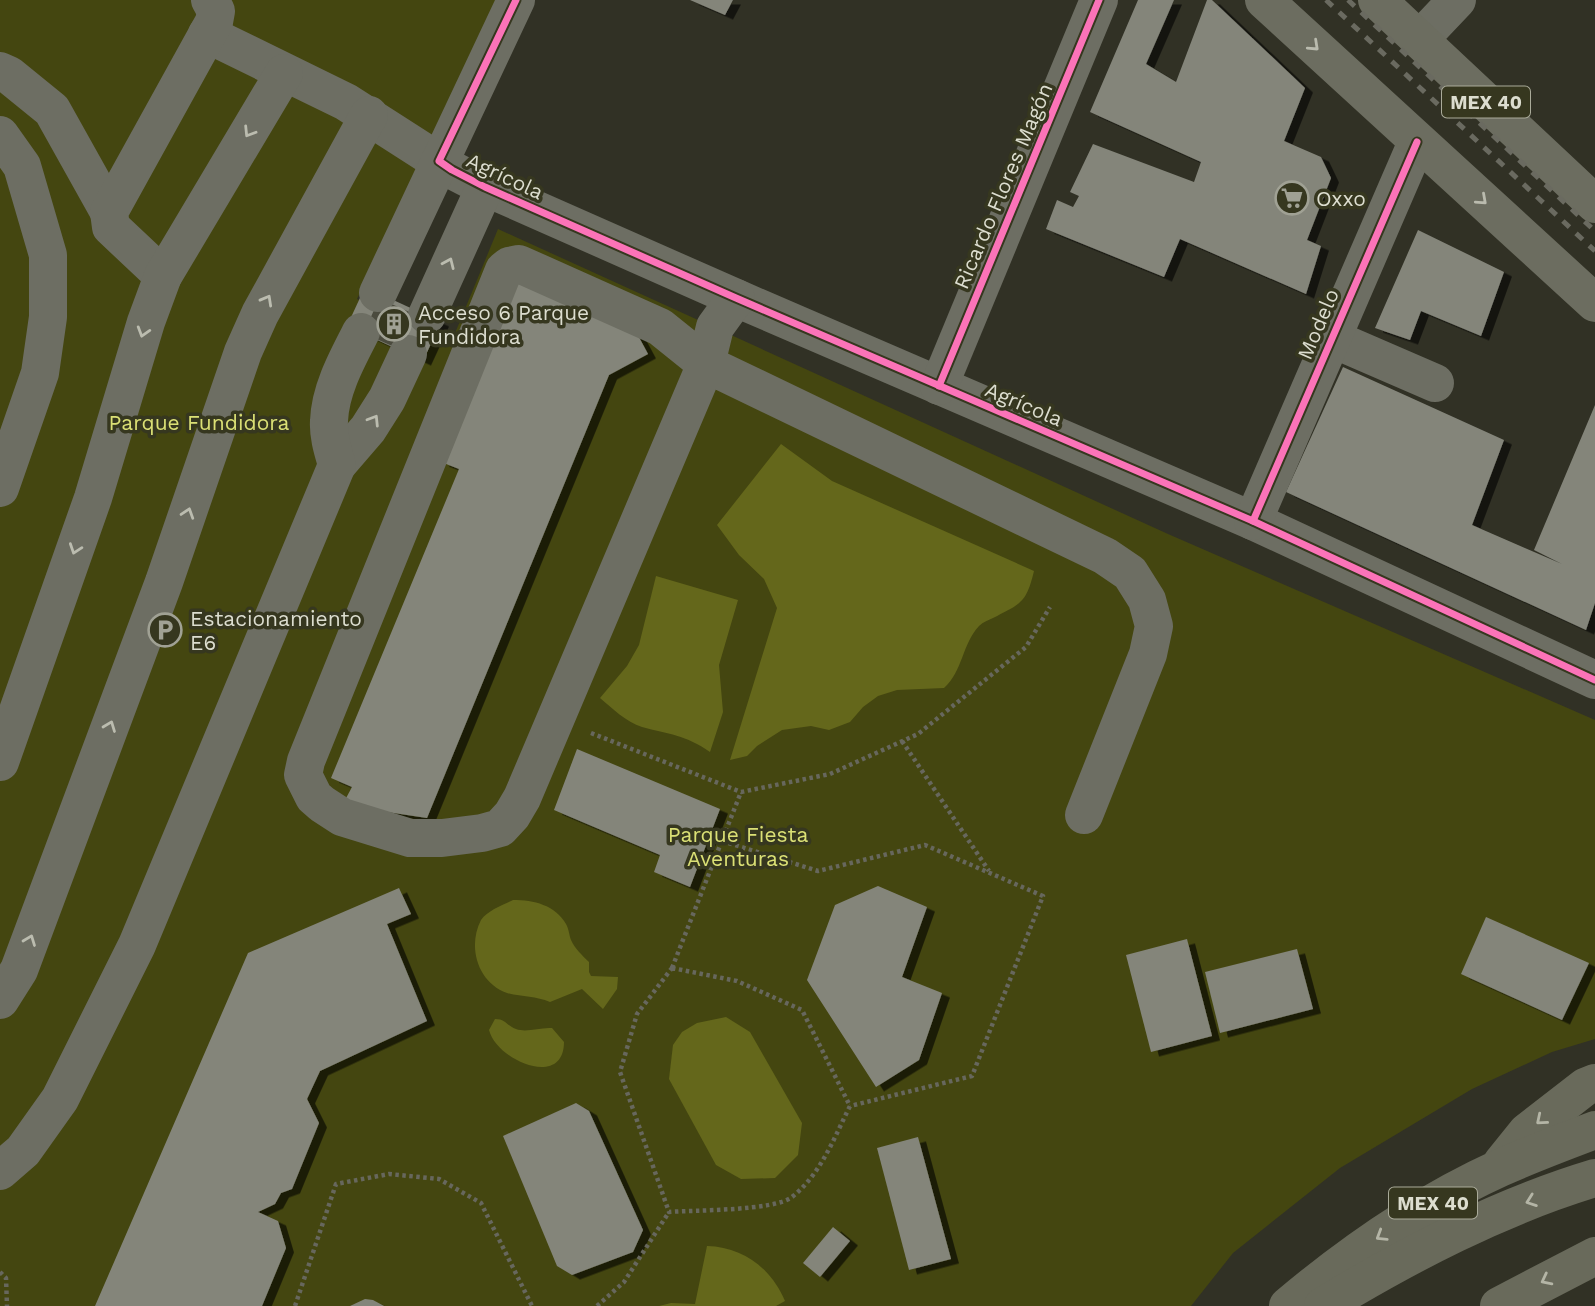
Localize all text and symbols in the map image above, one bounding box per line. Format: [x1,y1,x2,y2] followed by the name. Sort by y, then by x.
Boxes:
[1306,38,1319,51] one-way arrow
[948,79,1058,293] street label: Ricardo Flores Magón
[1442,86,1530,118] road number: MEX 40
[245,125,258,138] one-way arrow
[463,147,547,205] street label: Agrícola
[1273,179,1311,217] supermarket icon: Oxxo
[1316,186,1366,211] place label: Oxxo
[1473,192,1486,204] one-way arrow
[441,258,455,270] one-way arrow
[1292,285,1344,363] street label: Modelo
[259,295,272,307] one-way arrow
[418,300,589,349] place label: Acceso 6 Parque Fundidora
[375,305,413,343] building icon: Acceso 6 Parque Fundidora
[136,326,151,338] one-way arrow
[981,377,1067,432] street label: Agrícola
[109,410,290,435] park label: Parque Fundidora
[365,415,378,428] one-way arrow
[179,507,194,519] one-way arrow
[69,543,83,555] one-way arrow
[190,606,362,655] place label: Estacionamiento E6
[146,611,184,649] parking icon: Estacionamiento E6
[102,721,116,733] one-way arrow
[668,822,808,871] park label: Parque Fiesta Aventuras
[22,934,36,946] one-way arrow
[1537,1111,1549,1124] one-way arrow
[1389,1188,1477,1218] road number: MEX 40
[1525,1193,1537,1207] one-way arrow
[1375,1227,1388,1240] one-way arrow
[1541,1272,1554,1286] one-way arrow

